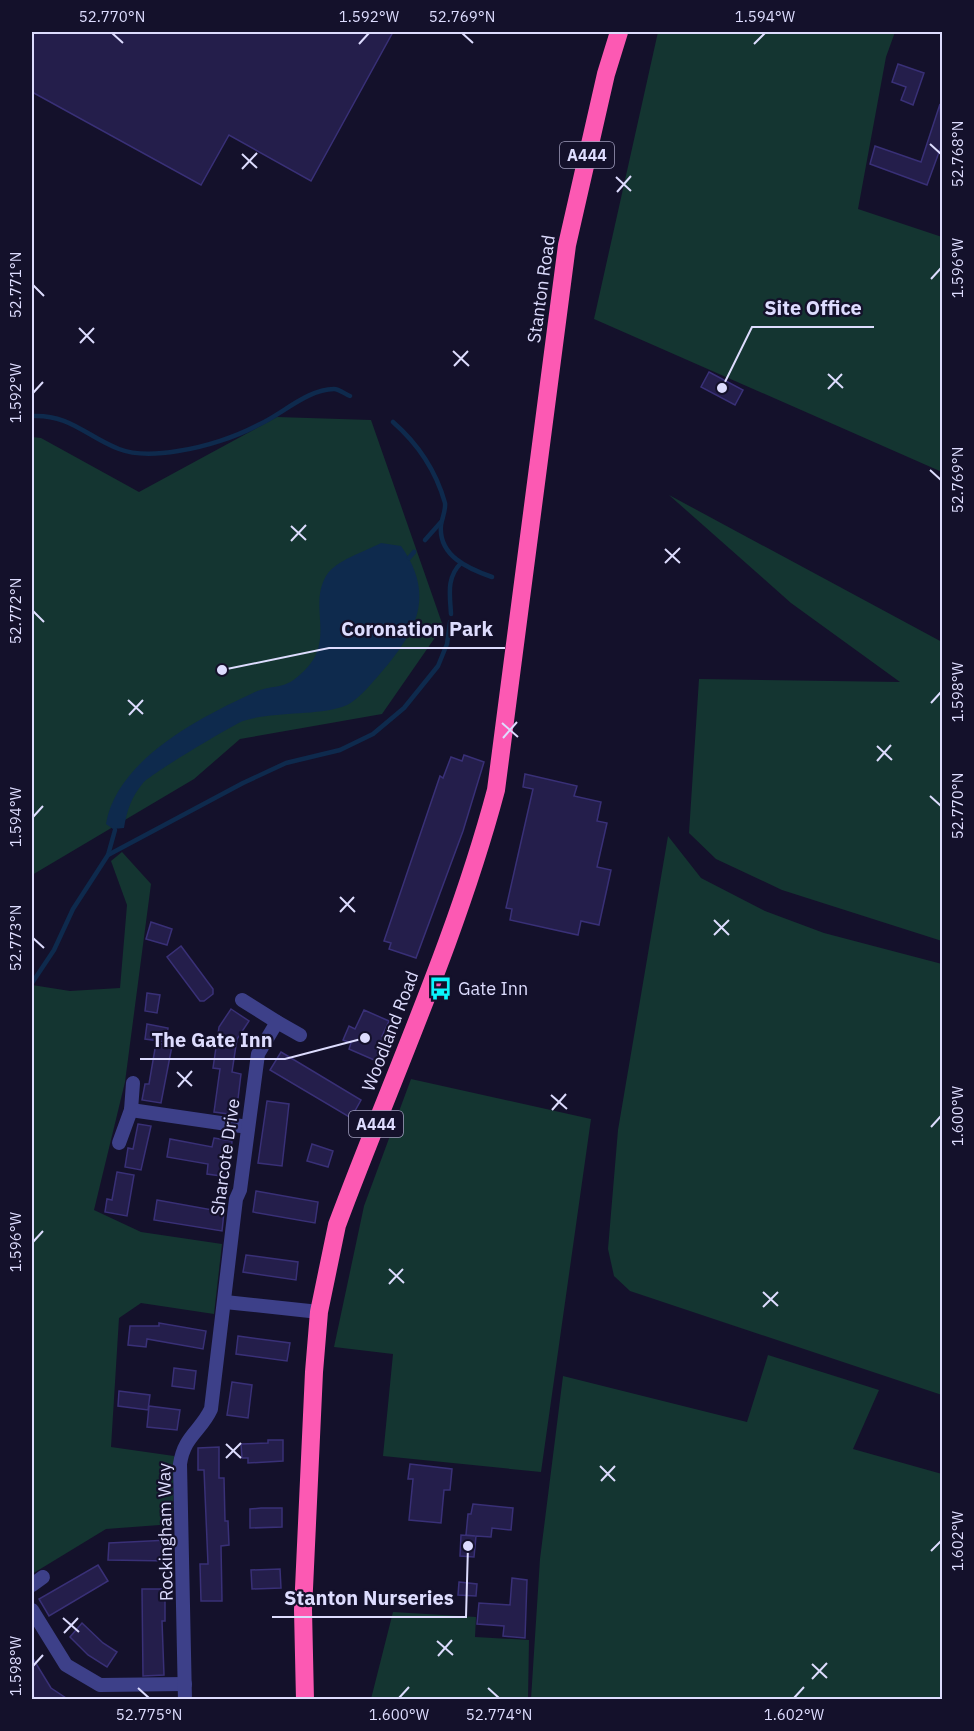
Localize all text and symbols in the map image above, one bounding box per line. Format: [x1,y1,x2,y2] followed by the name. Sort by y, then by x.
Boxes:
[79,7,145,26] text: 52.770°N
[339,7,400,26] text: 1.592°W
[429,7,495,26] text: 52.769°N
[735,7,796,26] text: 1.594°W
[948,121,967,187] text: 52.768°N
[560,142,614,168] road number: A444
[522,234,560,344] street label: Stanton Road
[948,237,967,298] text: 1.596°W
[6,252,25,318] text: 52.771°N
[752,289,874,327] callout: Site Office
[764,294,862,321] text: Site Office
[6,362,25,423] text: 1.592°W
[948,447,967,513] text: 52.769°N
[6,578,25,644] text: 52.772°N
[329,610,505,648] callout: Coronation Park
[341,615,493,642] text: Coronation Park
[948,661,967,722] text: 1.598°W
[948,773,967,839] text: 52.770°N
[6,786,25,847] text: 1.594°W
[6,905,25,971] text: 52.773°N
[356,968,424,1094] street label: Woodland Road
[427,975,453,1001] bus stop icon: Gate Inn
[458,977,528,1000] place label: Gate Inn
[140,1021,285,1059] callout: The Gate Inn
[151,1026,273,1053] text: The Gate Inn
[948,1085,967,1146] text: 1.600°W
[205,1097,245,1217] street label: Sharcote Drive
[349,1111,403,1137] road number: A444
[6,1211,25,1272] text: 1.596°W
[152,1463,178,1601] street label: Rockingham Way
[948,1510,967,1571] text: 1.602°W
[272,1579,466,1617] callout: Stanton Nurseries
[284,1584,454,1611] text: Stanton Nurseries
[6,1635,25,1696] text: 1.598°W
[116,1705,182,1724] text: 52.775°N
[369,1705,430,1724] text: 1.600°W
[466,1705,532,1724] text: 52.774°N
[764,1705,825,1724] text: 1.602°W

